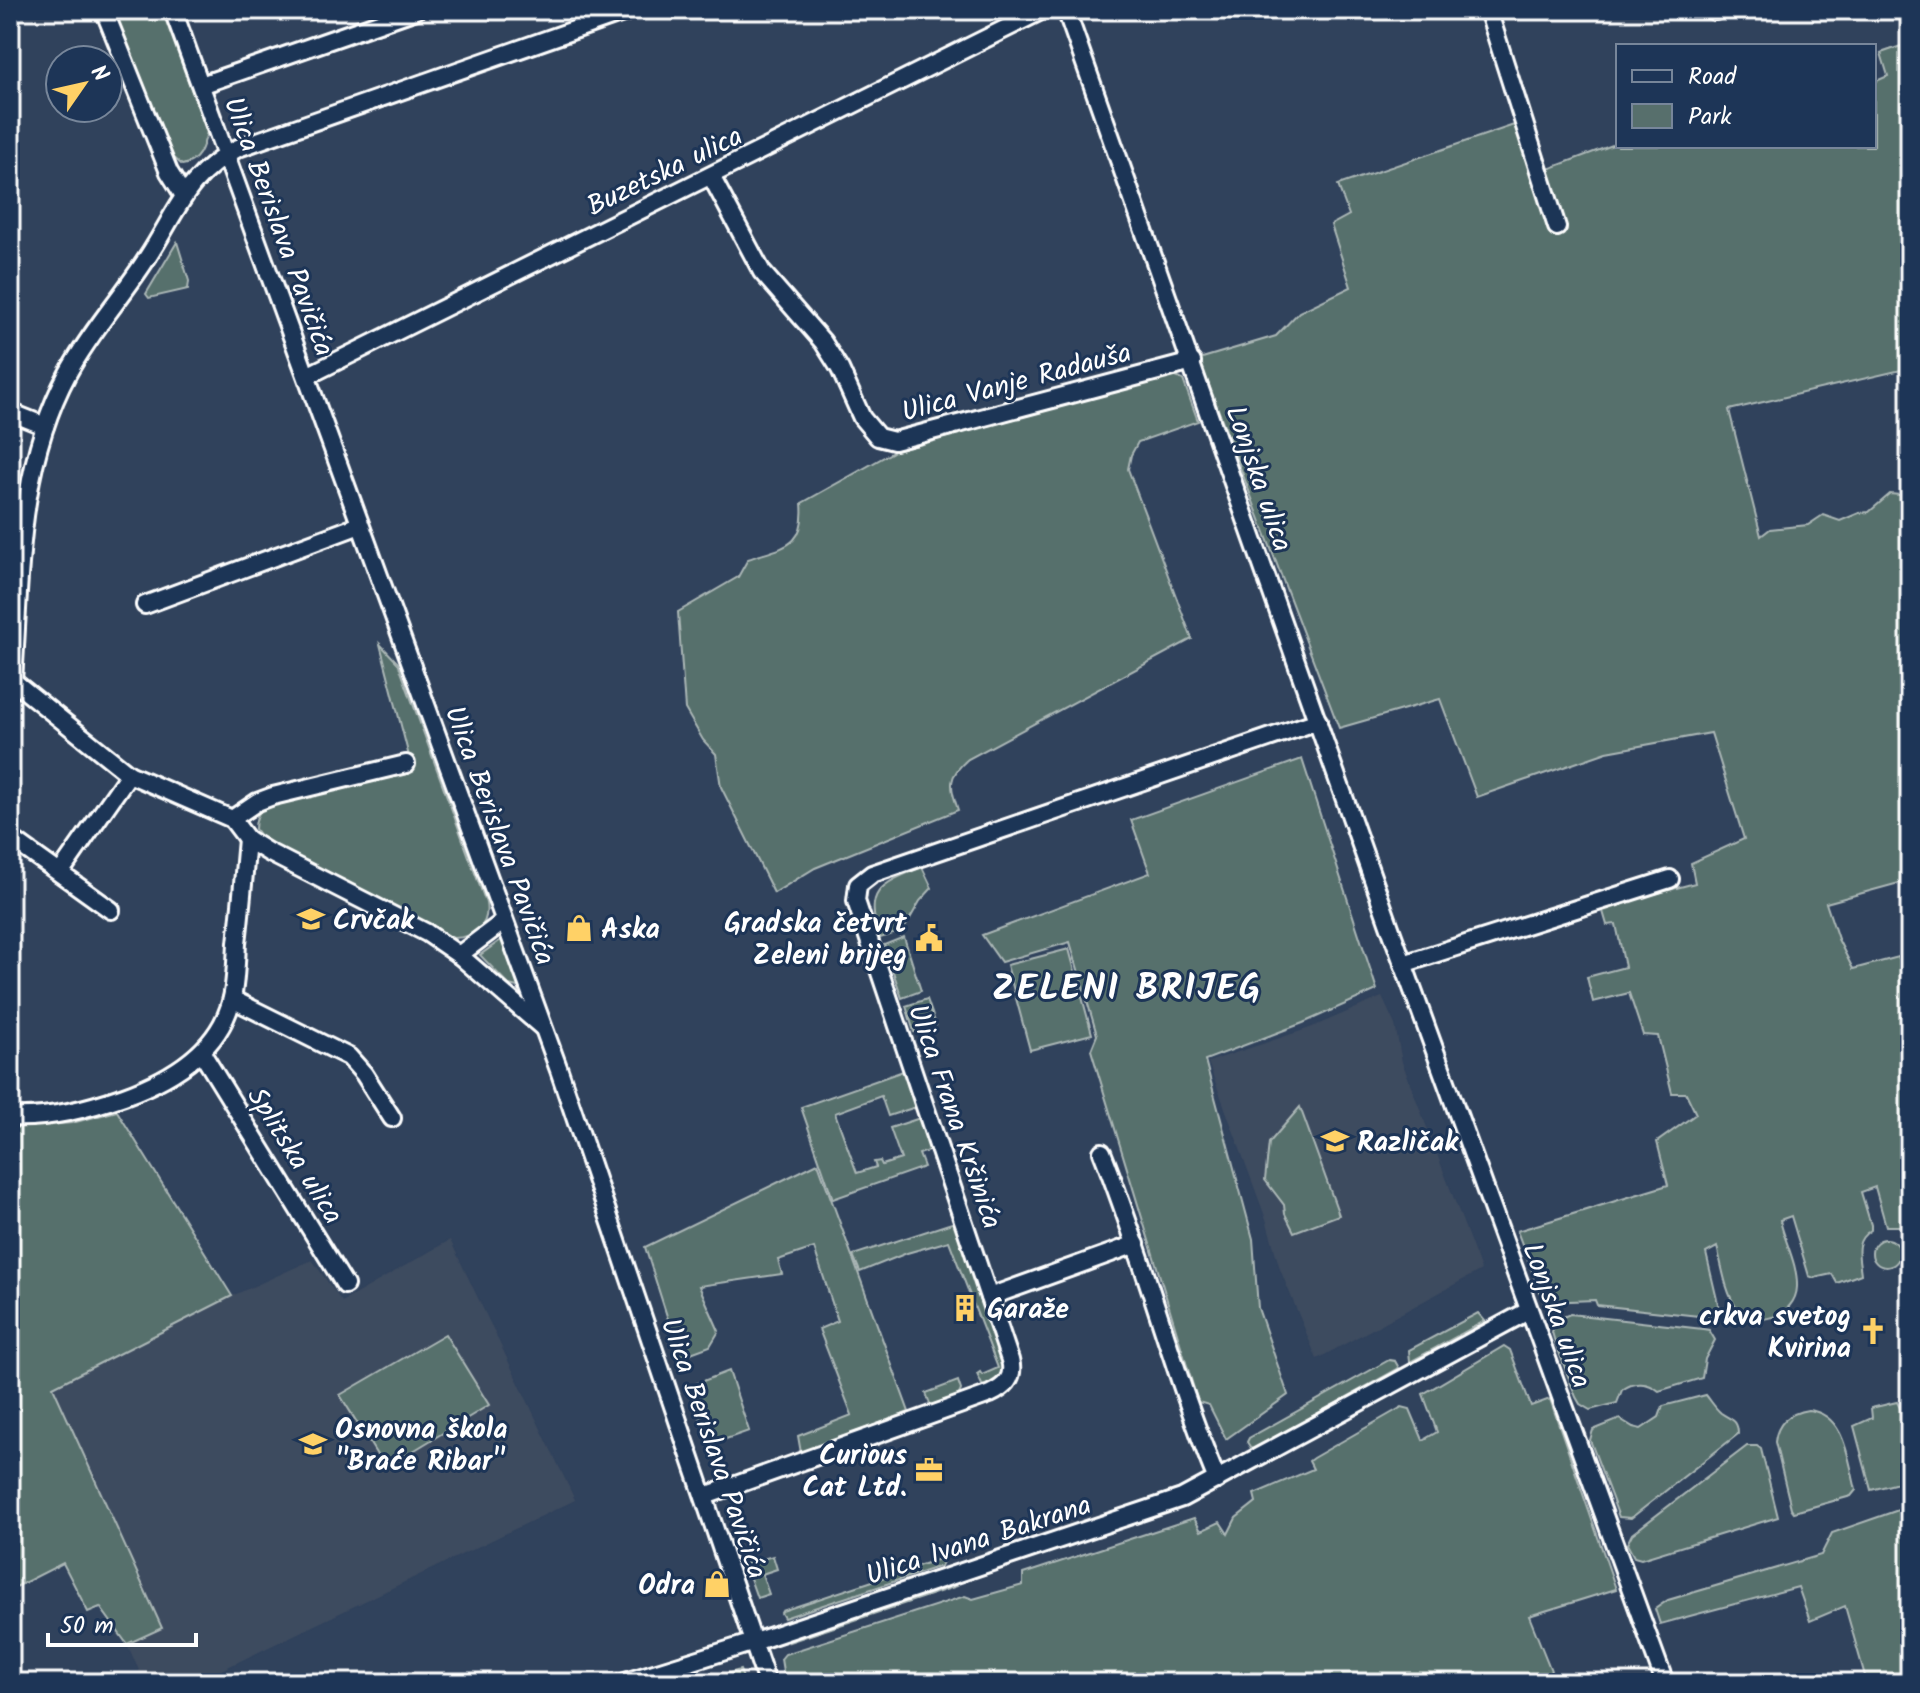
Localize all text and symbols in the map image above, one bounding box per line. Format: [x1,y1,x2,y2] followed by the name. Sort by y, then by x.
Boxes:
[44,44,124,124] north arrow
[1616,44,1876,148] legend
[1688,58,1737,97] text: Road
[80,59,117,90] text: N
[210,91,346,363] street label: Ulica Berislava Pavičića
[1688,98,1732,137] text: Park
[579,115,751,230] street label: Buzetska ulica
[897,331,1137,436] street label: Ulica Vanje Radauša
[1212,400,1304,558] street label: Lonjska ulica
[431,700,567,972] street label: Ulica Berislava Pavičića
[333,899,415,944] place label: Crvčak
[724,902,907,979] place label: Gradska četvrt Zeleni brijeg
[296,904,326,934] school or university icon: Crvčak
[601,908,660,953] place label: Aska
[564,913,594,943] shop icon: Aska
[914,923,944,953] public building icon: Gradska četvrt Zeleni brijeg
[992,961,1262,1018] district label: ZELENI BRIJEG
[894,998,1013,1235] street label: Ulica Frana Kršinića
[234,1079,354,1234] street label: Splitska ulica
[1357,1121,1459,1166] place label: Različak
[1320,1126,1350,1156] school or university icon: Različak
[1509,1237,1603,1395] street label: Lonjska ulica
[987,1288,1069,1333] place label: Garaže
[950,1293,980,1323] building icon: Garaže
[1699,1295,1851,1372] place label: crkva svetog Kvirina
[647,1312,778,1585] street label: Ulica Berislava Pavičića
[1858,1316,1888,1346] church icon: crkva svetog Kvirina
[335,1408,507,1485] place label: Osnovna škola ''Braće Ribar''
[298,1429,328,1459] school or university icon: Osnovna škola ''Braće Ribar''
[802,1434,907,1511] place label: Curious Cat Ltd.
[914,1455,944,1485] office icon: Curious Cat Ltd.
[860,1484,1097,1599] street label: Ulica Ivana Bakrana
[638,1564,695,1609] place label: Odra
[702,1569,732,1599] shop icon: Odra
[48,1597,196,1647] scale bar
[60,1607,114,1646] text: 50 m

